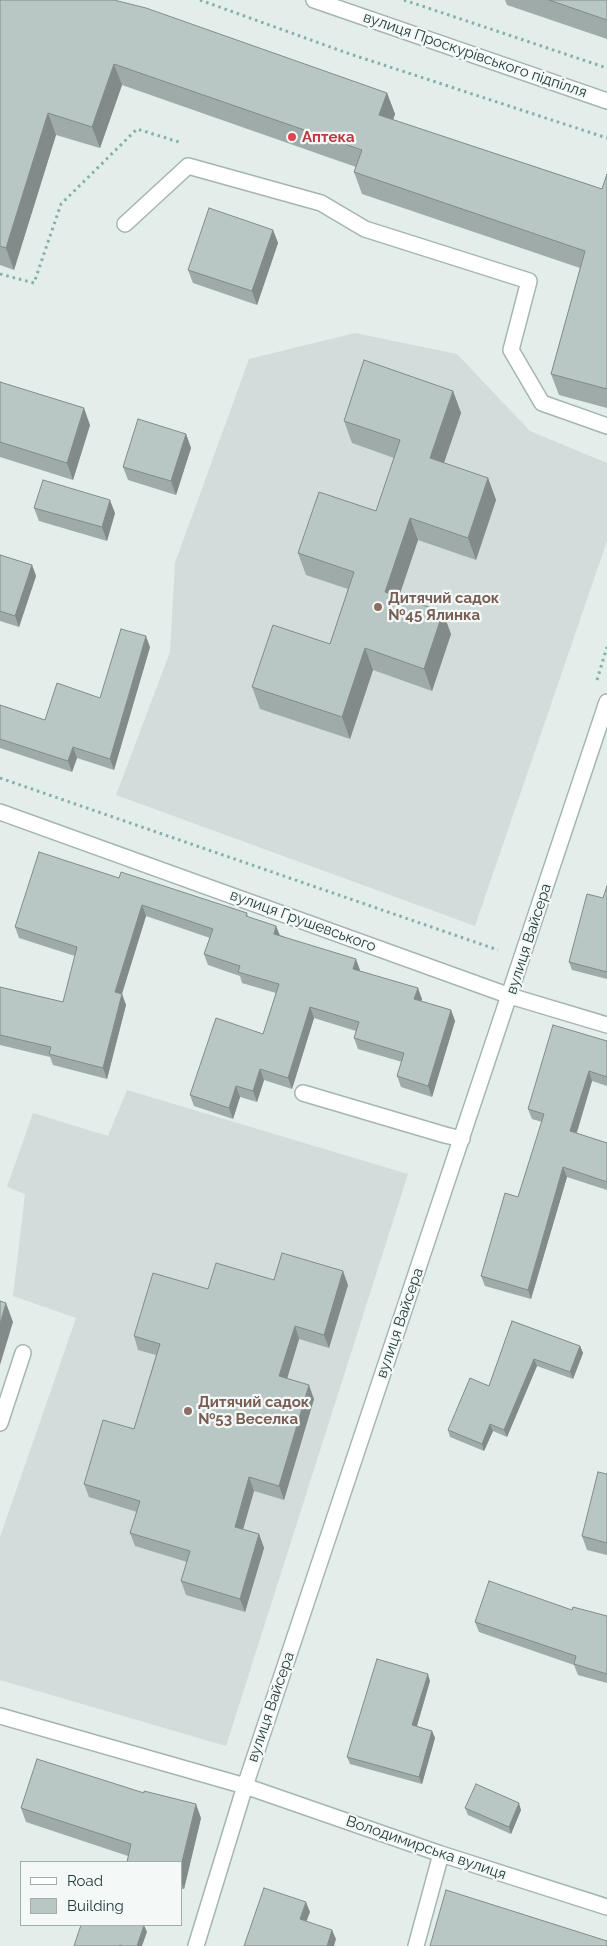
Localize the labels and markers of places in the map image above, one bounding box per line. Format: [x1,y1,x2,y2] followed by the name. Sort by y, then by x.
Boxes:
[302,128,354,146] place label: Аптека
[286,131,298,143] marker: Аптека
[388,589,499,624] place label: Дитячий садок №45 Ялинка
[372,601,384,613] marker: Дитячий садок №45 Ялинка
[198,1393,309,1428] place label: Дитячий садок №53 Веселка
[182,1405,194,1417] marker: Дитячий садок №53 Веселка

